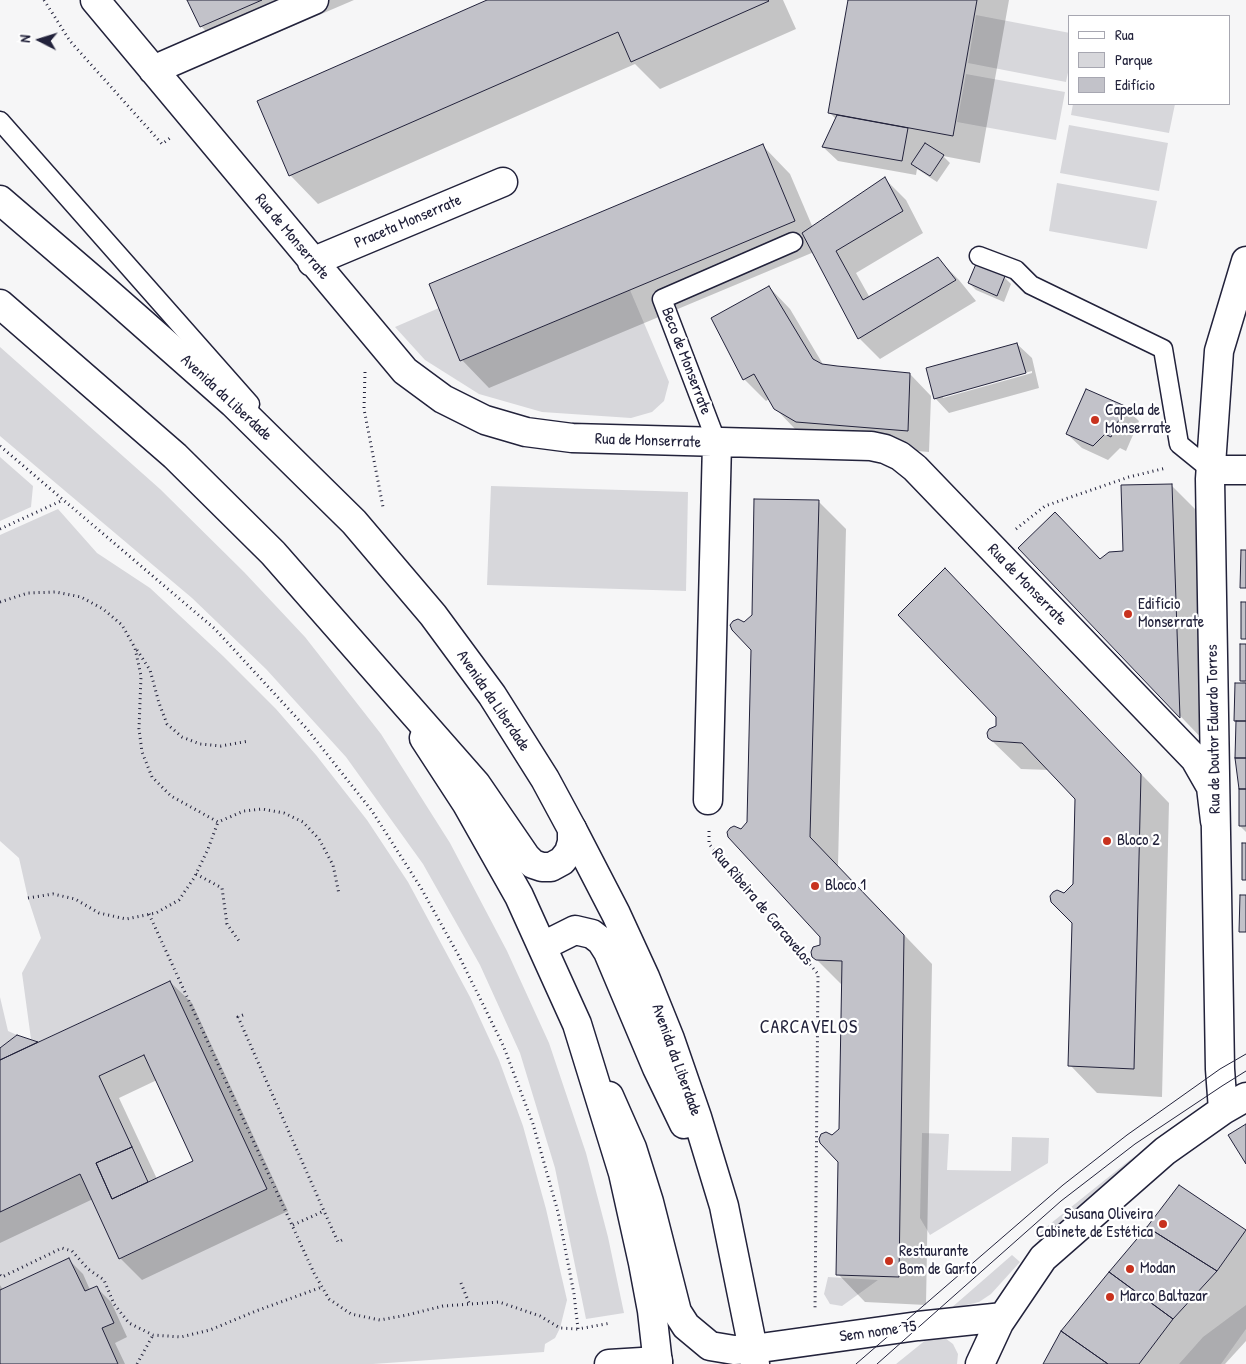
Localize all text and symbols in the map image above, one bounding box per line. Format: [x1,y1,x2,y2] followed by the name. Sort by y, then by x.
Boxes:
[15,15,65,65] north arrow
[1068,15,1231,105] legend
[1115,24,1134,45] text: Rua
[15,34,34,43] text: N
[1115,49,1153,70] text: Parque
[1115,74,1155,95] text: Edifício
[251,190,333,284] street label: Rua de Monserrate
[352,191,464,253] street label: Praceta Monserrate
[657,305,715,417] street label: Beco de Monserrate
[176,351,276,445] street label: Avenida da Liberdade
[1105,401,1171,439] place label: Capela de Monserrate
[1089,414,1101,426] marker: Capela de Monserrate
[595,430,701,452] street label: Rua de Monserrate
[983,540,1071,630] street label: Rua de Monserrate
[1138,595,1204,633] place label: Edifício Monserrate
[1122,608,1134,620] marker: Edifício Monserrate
[1203,644,1225,814] street label: Rua de Doutor Eduardo Torres
[452,647,534,755] street label: Avenida da Liberdade
[1117,831,1160,851] place label: Bloco 2
[1101,835,1113,847] marker: Bloco 2
[707,845,817,969] street label: Rua Ribeira de Carcavelos
[825,876,866,896] place label: Bloco 1
[809,880,821,892] marker: Bloco 1
[647,1001,705,1119] street label: Avenida da Liberdade
[758,1017,860,1039] district label: CARCAVELOS
[1036,1205,1153,1243] place label: Susana Oliveira Cabinete de Estética
[1157,1218,1169,1230] marker: Susana Oliveira Cabinete de Estética
[899,1242,977,1280] place label: Restaurante Bom de Garfo
[883,1255,895,1267] marker: Restaurante Bom de Garfo
[1140,1259,1176,1279] place label: Modan
[1124,1263,1136,1275] marker: Modan
[1120,1287,1208,1307] place label: Marco Baltazar
[1104,1291,1116,1303] marker: Marco Baltazar
[838,1317,918,1347] street label: Sem nome 75

